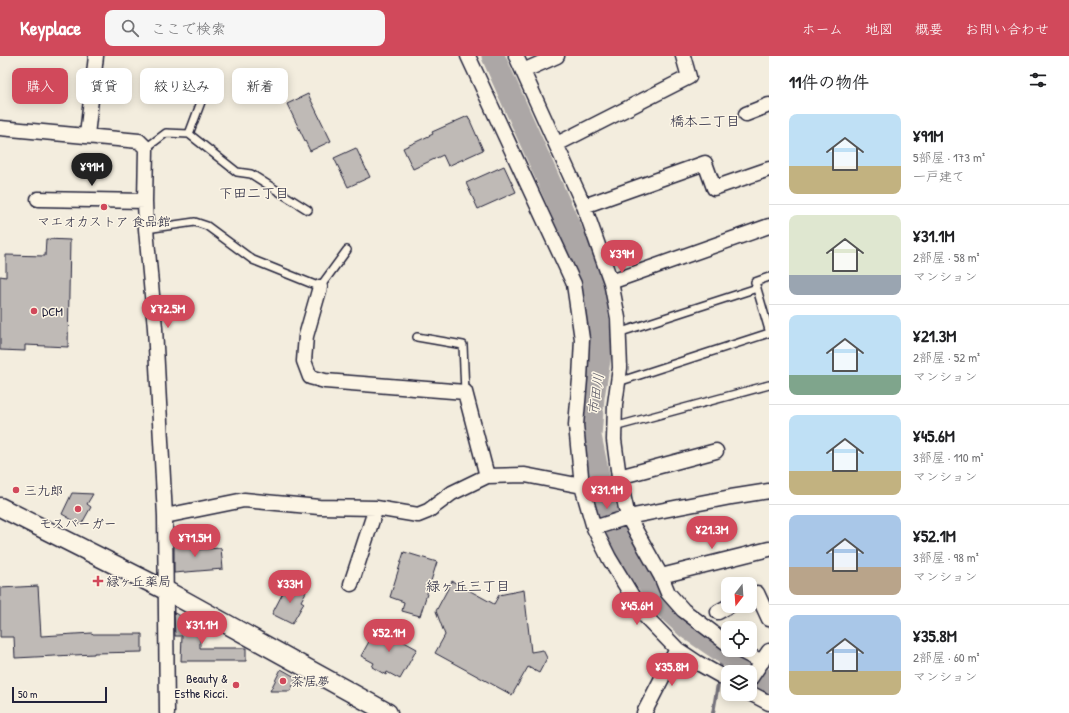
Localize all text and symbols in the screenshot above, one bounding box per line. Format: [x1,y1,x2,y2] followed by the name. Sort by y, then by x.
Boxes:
[105,10,385,46] search box
[20,15,81,41] text: Keyplace
[119,17,141,39] icon: search
[151,18,226,39] text: ここで検索
[802,19,843,38] text: ホーム
[865,19,893,38] text: 地図
[915,19,943,38] text: 概要
[965,19,1049,38] text: お問い合わせ
[12,68,68,104] chip: 購入
[76,68,132,104] chip: 賃貸
[140,68,224,104] chip: 絞り込み
[232,68,288,104] chip: 新着
[1027,69,1049,91] icon: filters
[789,70,869,93] text: 11件の物件
[670,111,740,130] district label: 橋本二丁目
[913,124,943,147] text: ¥91M
[821,130,869,178] icon: home
[913,148,985,166] text: 5部屋 · 173 m²
[68,153,116,187] pin: ¥91M
[80,157,104,175] text: ¥91M
[913,167,965,185] text: 一戸建て
[219,183,289,202] district label: 下田二丁目
[99,202,109,212] marker: マエオカストア 食品館
[37,212,171,230] place label: マエオカストア 食品館
[913,224,955,247] text: ¥31.1M
[821,231,869,279] icon: home
[598,240,646,274] pin: ¥39M
[610,244,634,262] text: ¥39M
[913,248,980,266] text: 2部屋 · 58 m²
[913,267,977,285] text: マンション
[135,295,201,329] pin: ¥72.5M
[151,299,185,317] text: ¥72.5M
[42,302,63,320] place label: DCM
[29,306,39,316] marker: DCM
[913,324,956,347] text: ¥21.3M
[821,331,869,379] icon: home
[913,348,980,366] text: 2部屋 · 52 m²
[913,367,977,385] text: マンション
[583,372,607,416] water label: 市田川
[913,424,955,447] text: ¥45.6M
[821,431,869,479] icon: home
[913,448,984,466] text: 3部屋 · 110 m²
[913,467,977,485] text: マンション
[574,476,640,510] pin: ¥31.1M
[591,480,623,498] text: ¥31.1M
[24,481,63,499] place label: 三九郎
[11,485,21,495] marker: 三九郎
[73,504,83,514] marker: モスバーガー
[39,514,117,532] place label: モスバーガー
[679,516,745,550] pin: ¥21.3M
[695,520,729,538] text: ¥21.3M
[162,524,228,558] pin: ¥71.5M
[913,524,956,547] text: ¥52.1M
[178,528,212,546] text: ¥71.5M
[821,531,869,579] icon: home
[913,548,979,566] text: 3部屋 · 98 m²
[913,567,977,585] text: マンション
[266,570,314,604] pin: ¥33M
[106,572,171,590] place label: 緑ヶ丘薬局
[277,574,303,592] text: ¥33M
[93,576,103,586] marker: 緑ヶ丘薬局
[426,576,510,595] district label: 緑ヶ丘三丁目
[721,577,757,613] north arrow
[721,577,757,701] map controls
[604,592,670,626] pin: ¥45.6M
[621,596,653,614] text: ¥45.6M
[169,611,235,645] pin: ¥31.1M
[186,615,218,633] text: ¥31.1M
[356,619,422,653] pin: ¥52.1M
[721,621,757,657] button: locate
[373,623,405,641] text: ¥52.1M
[913,624,957,647] text: ¥35.8M
[821,631,869,679] icon: home
[913,648,980,666] text: 2部屋 · 60 m²
[639,653,705,687] pin: ¥35.8M
[655,657,689,675] text: ¥35.8M
[721,665,757,701] button: layers
[913,667,977,685] text: マンション
[175,669,228,702] place label: Beauty & Esthe Ricci.
[291,672,330,690] place label: 茶居夢
[278,676,288,686] marker: 茶居夢
[231,680,241,690] marker: Beauty & Esthe Ricci.
[12,685,107,704] scale bar
[18,687,38,701] text: 50 m

